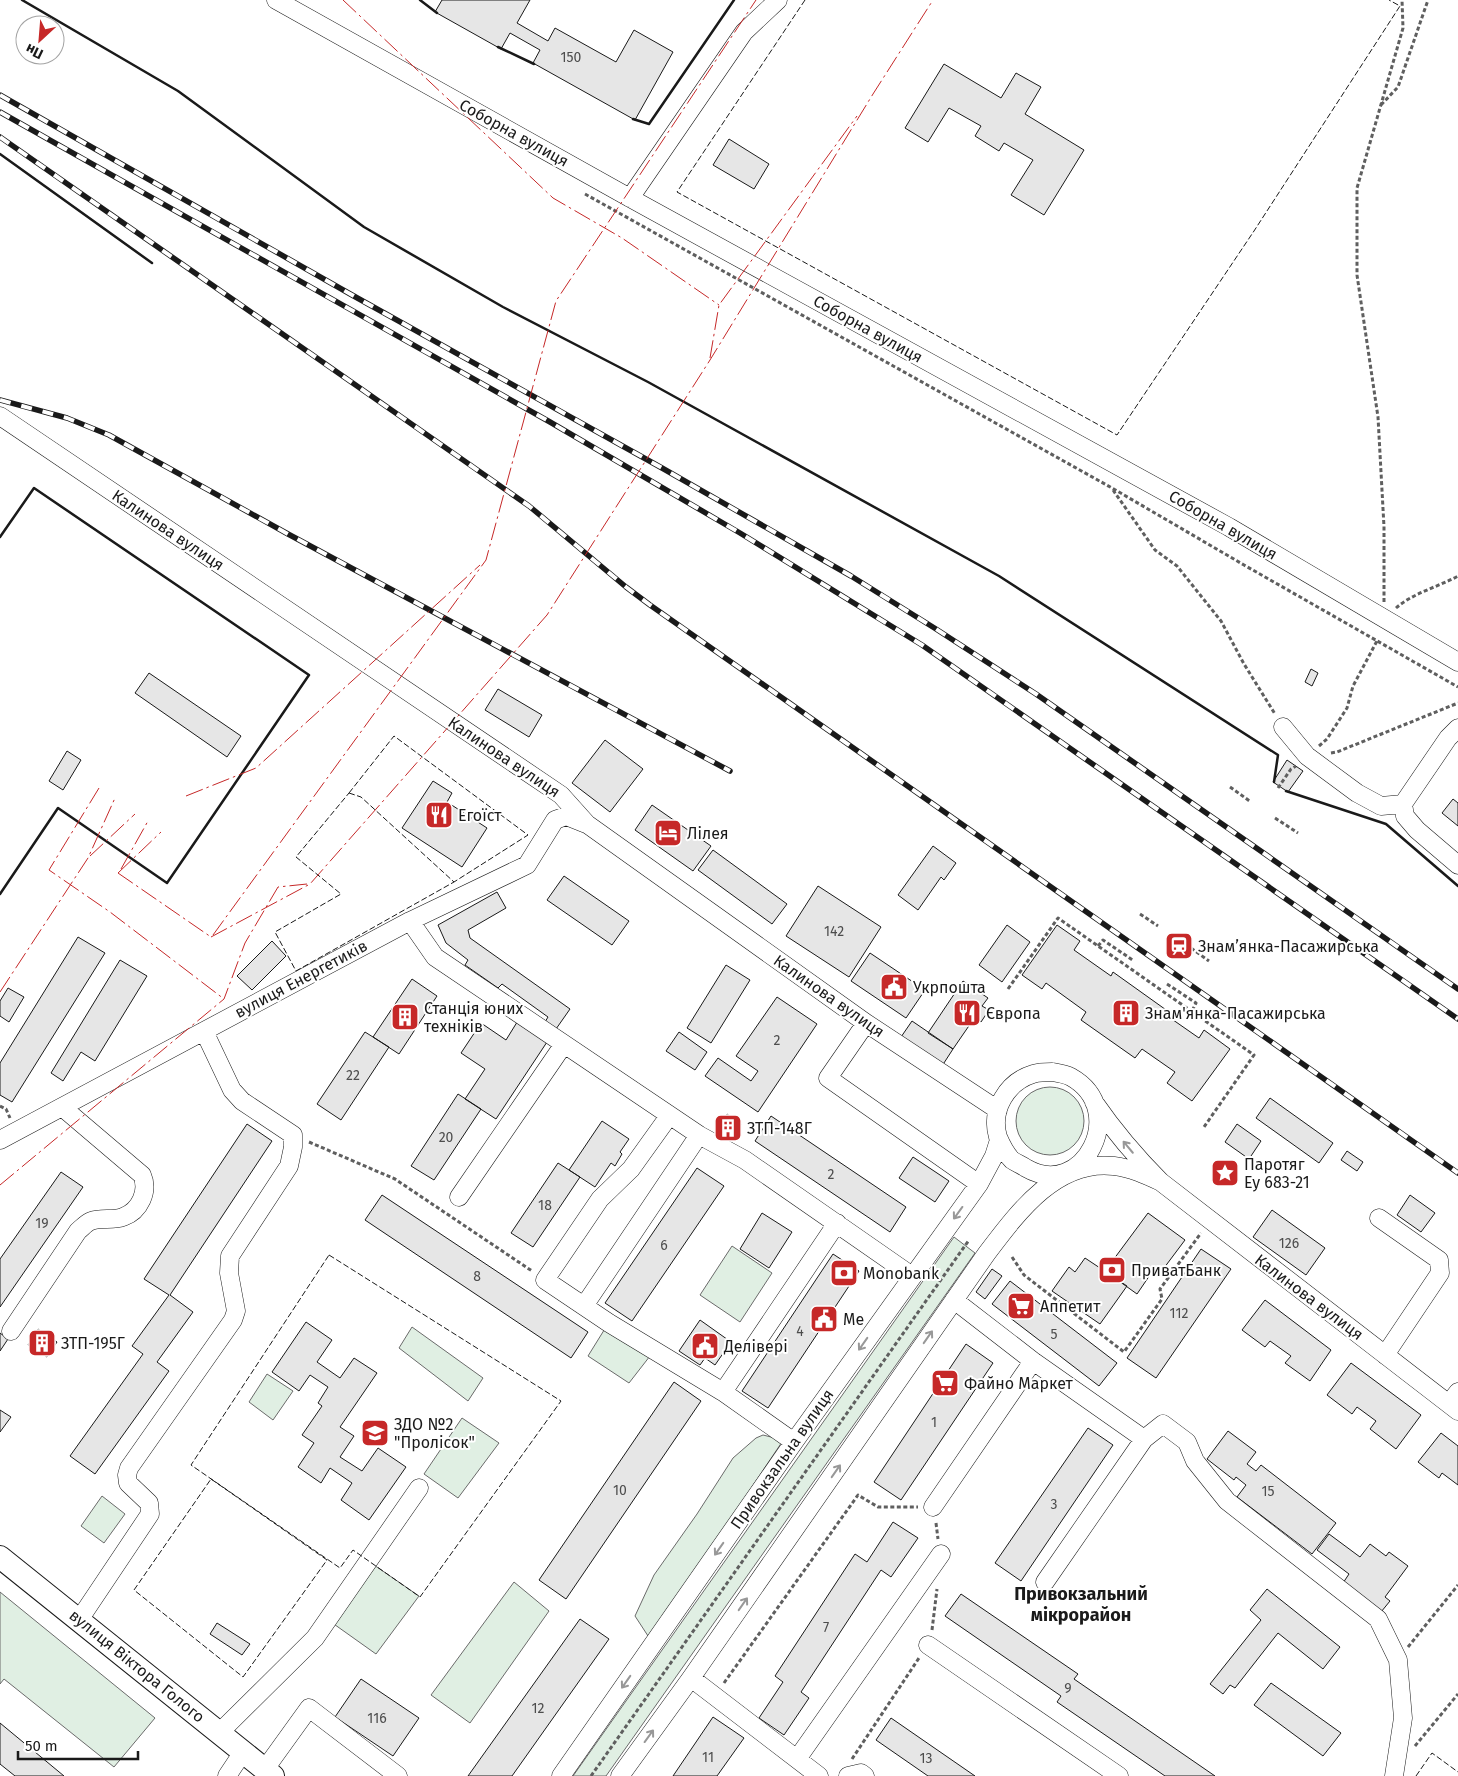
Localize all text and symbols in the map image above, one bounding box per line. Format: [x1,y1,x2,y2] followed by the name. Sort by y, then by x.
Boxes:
[15,15,65,65] north arrow
[23,40,46,63] text: Пн
[561,49,582,66] house number: 150
[456,95,572,171] street label: Соборна вулиця
[810,291,926,367] street label: Соборна вулиця
[108,486,228,574] street label: Калинова вулиця
[1165,486,1281,564] street label: Соборна вулиця
[444,713,564,801] street label: Калинова вулиця
[424,800,454,830] restaurant icon: Егоїст
[458,806,502,825] place label: Егоїст
[653,818,683,848] hotel icon: Лілея
[687,824,729,843] place label: Лілея
[824,923,844,940] house number: 142
[1164,931,1194,961] station icon: Знам’янка-Пасажирська
[232,936,370,1022] street label: вулиця Енергетиків
[1198,937,1379,956] place label: Знам’янка-Пасажирська
[770,951,888,1041] street label: Калинова вулиця
[879,972,909,1002] public building icon: Укрпошта
[913,978,986,997] place label: Укрпошта
[952,998,982,1028] restaurant icon: Європа
[1111,998,1141,1028] building icon: Знам'янка-Пасажирська
[424,999,524,1036] place label: Станція юних техніків
[390,1002,420,1032] building icon: Станція юних техніків
[986,1004,1041,1023] place label: Європа
[1145,1004,1326,1023] place label: Знам'янка-Пасажирська
[774,1032,781,1049] house number: 2
[346,1067,360,1084] house number: 22
[713,1113,743,1143] building icon: ЗТП-148Г
[747,1119,812,1138] place label: ЗТП-148Г
[439,1129,454,1146] house number: 20
[1122,1141,1133,1154] one-way arrow
[1244,1155,1310,1192] place label: Паротяг Еу 683-21
[1210,1158,1240,1188] place icon: Паротяг Еу 683-21
[828,1166,835,1183] house number: 2
[538,1197,552,1214] house number: 18
[953,1206,963,1220] one-way arrow
[35,1215,49,1232] house number: 19
[1279,1235,1299,1252] house number: 126
[660,1237,668,1254] house number: 6
[1251,1250,1367,1344] street label: Калинова вулиця
[1097,1255,1127,1285] bank icon: ПриватБанк
[829,1258,859,1288] bank icon: Monobank
[1131,1261,1222,1280] place label: ПриватБанк
[863,1264,940,1283] place label: Monobank
[473,1268,481,1285] house number: 8
[1006,1291,1036,1321] supermarket icon: Аппетит
[1040,1297,1101,1316] place label: Аппетит
[809,1304,839,1334] public building icon: Me
[1170,1305,1188,1322] house number: 112
[843,1310,864,1329] place label: Me
[796,1323,804,1340] house number: 4
[1050,1326,1058,1343] house number: 5
[27,1328,57,1358] building icon: ЗТП-195Г
[690,1331,720,1361] public building icon: Делівері
[923,1331,933,1345] one-way arrow
[61,1334,125,1353] place label: ЗТП-195Г
[723,1337,788,1356] place label: Делівері
[858,1337,868,1351] one-way arrow
[930,1368,960,1398] supermarket icon: Файно Маркет
[964,1374,1073,1393] place label: Файно Маркет
[726,1385,838,1533] street label: Привокзальна вулиця
[931,1414,937,1431] house number: 1
[394,1415,475,1452] place label: ЗДО №2 "Пролісок"
[360,1418,390,1448] school or university icon: ЗДО №2 "Пролісок"
[831,1464,841,1478] one-way arrow
[613,1482,627,1499] house number: 10
[1261,1483,1275,1500] house number: 15
[1051,1496,1058,1513] house number: 3
[714,1542,724,1556] one-way arrow
[1014,1583,1148,1626] district label: Привокзальний мікрорайон
[738,1597,748,1611] one-way arrow
[65,1605,209,1727] street label: вулиця Віктора Голого
[823,1619,829,1636] house number: 7
[621,1675,631,1689] one-way arrow
[1064,1680,1072,1697] house number: 9
[532,1700,545,1717] house number: 12
[367,1710,387,1727] house number: 116
[18,1728,138,1760] scale bar
[643,1730,654,1744] one-way arrow
[25,1737,58,1755] text: 50 m
[702,1749,714,1766] house number: 11
[919,1750,933,1767] house number: 13

